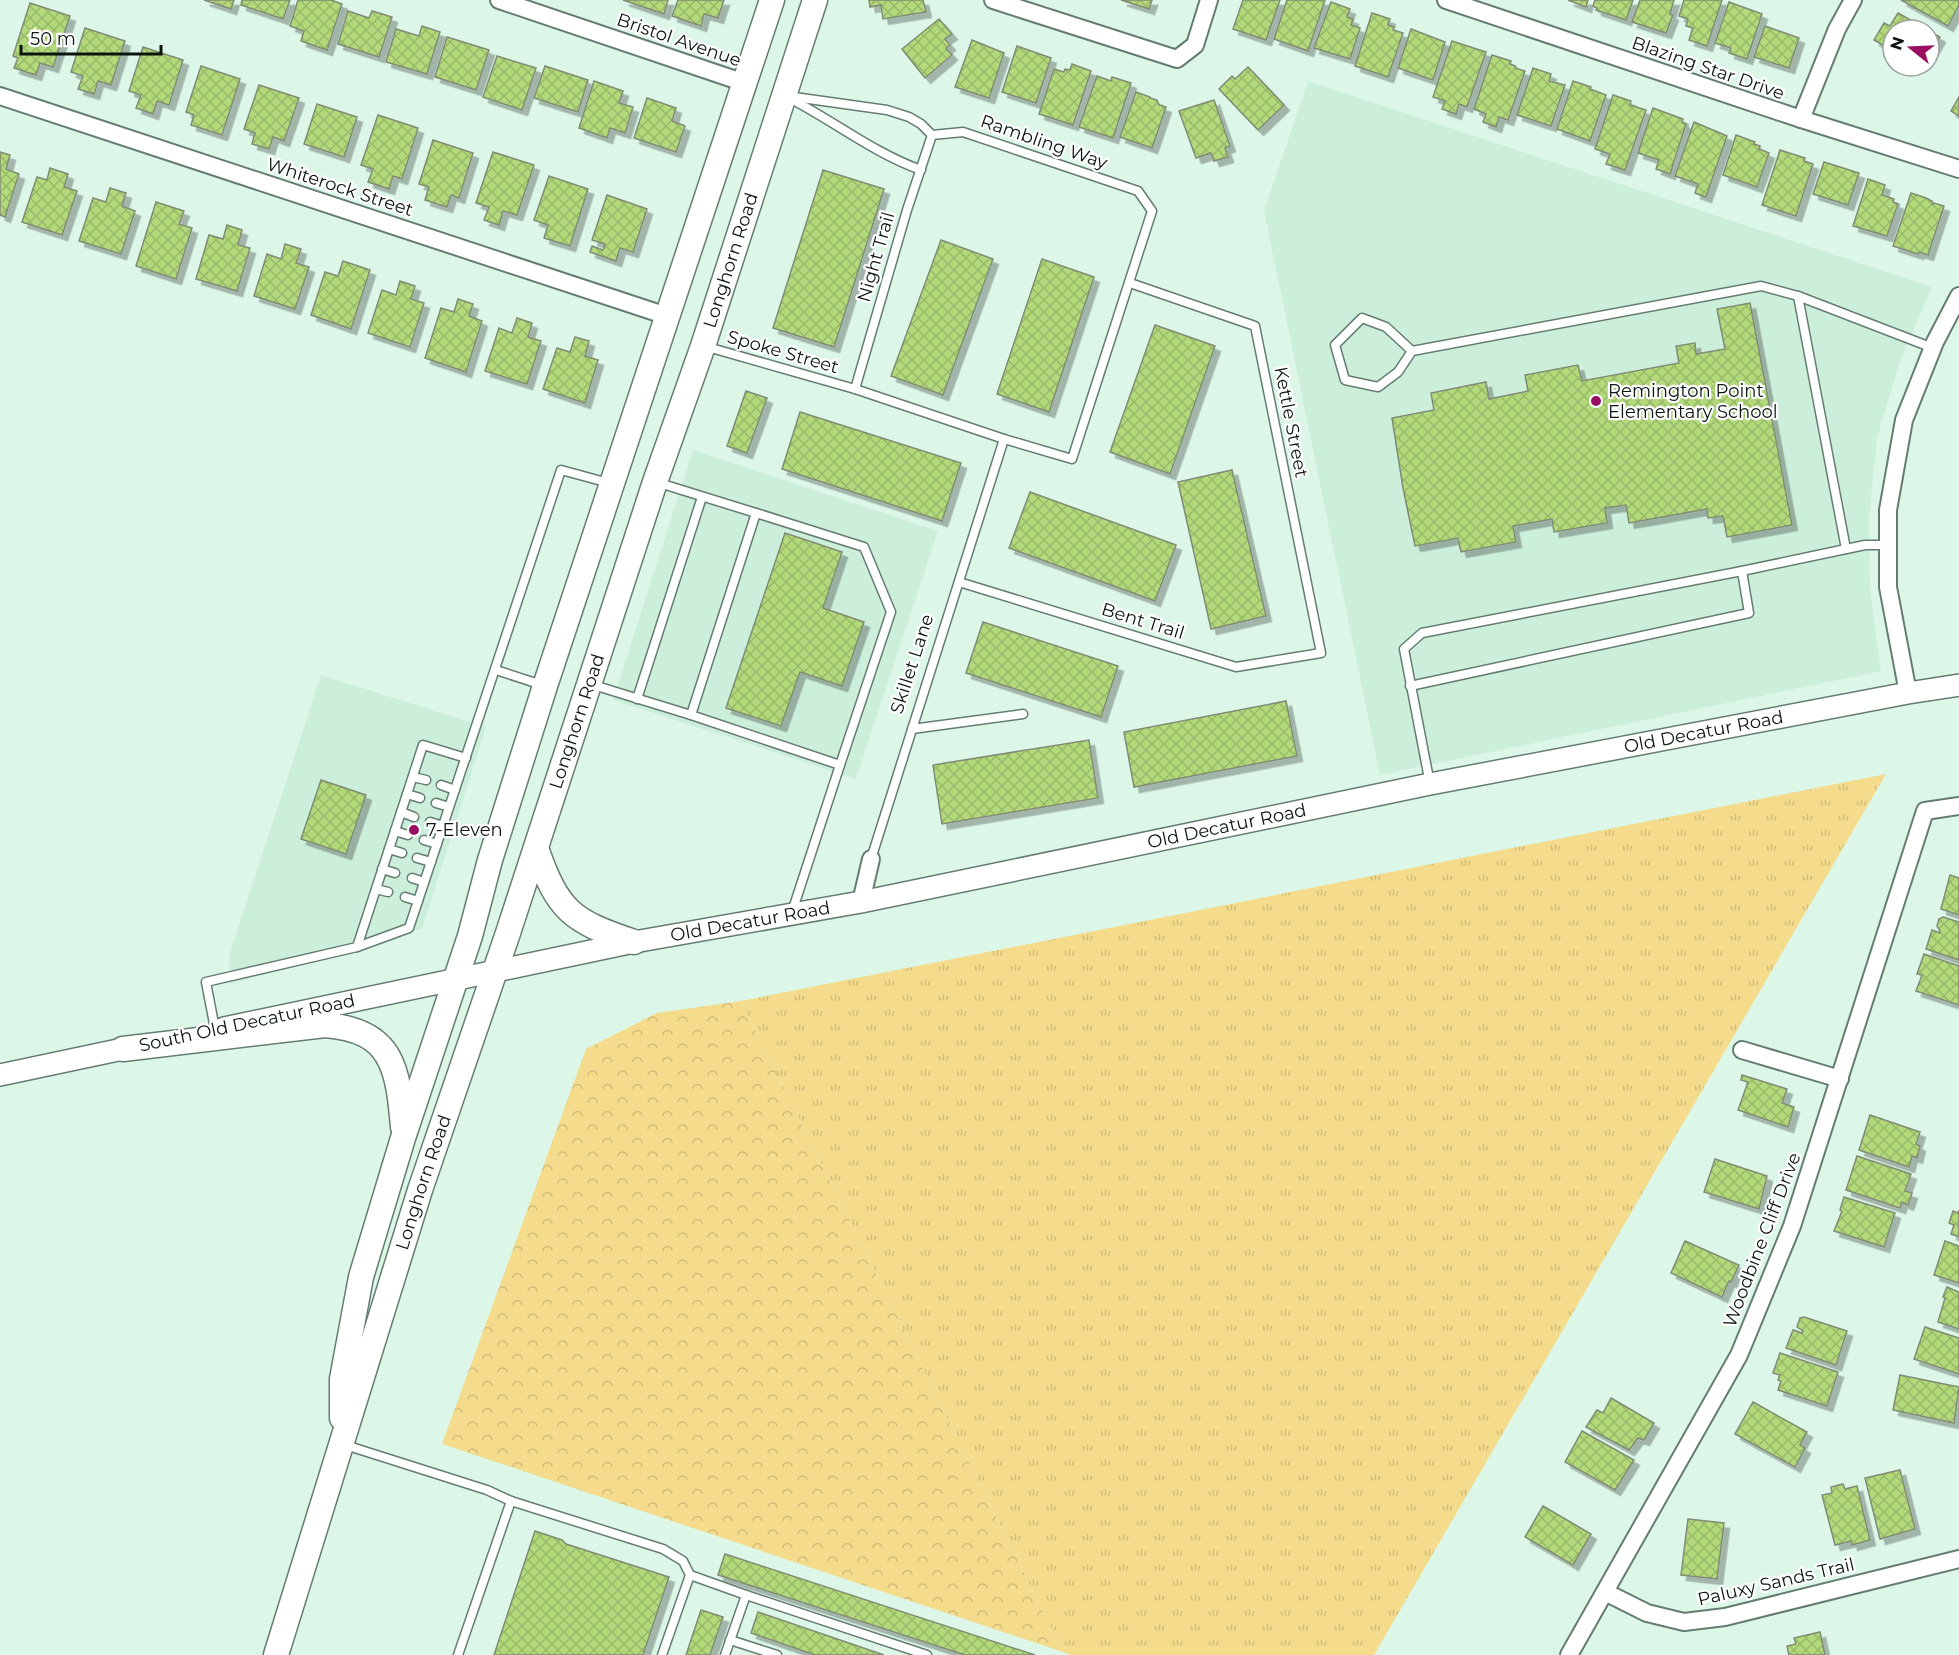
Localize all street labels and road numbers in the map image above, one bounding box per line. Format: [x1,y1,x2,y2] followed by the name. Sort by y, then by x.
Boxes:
[614,8,744,72] street label: Bristol Avenue
[1629,32,1787,104] street label: Blazing Star Drive
[978,110,1111,174] street label: Rambling Way
[264,153,416,221] street label: Whiterock Street
[699,190,763,331] street label: Longhorn Road
[853,209,899,305] street label: Night Trail
[725,326,841,378] street label: Spoke Street
[1269,365,1313,479] street label: Kettle Street
[1099,598,1187,644] street label: Bent Trail
[886,611,938,717] street label: Skillet Lane
[545,651,609,792] street label: Longhorn Road
[1622,706,1785,758] street label: Old Decatur Road
[1145,799,1308,853] street label: Old Decatur Road
[669,897,832,946] street label: Old Decatur Road
[137,989,357,1057] street label: South Old Decatur Road
[391,1112,456,1253] street label: Longhorn Road
[1719,1150,1805,1330] street label: Woodbine Cliff Drive
[1695,1553,1857,1611] street label: Paluxy Sands Trail

